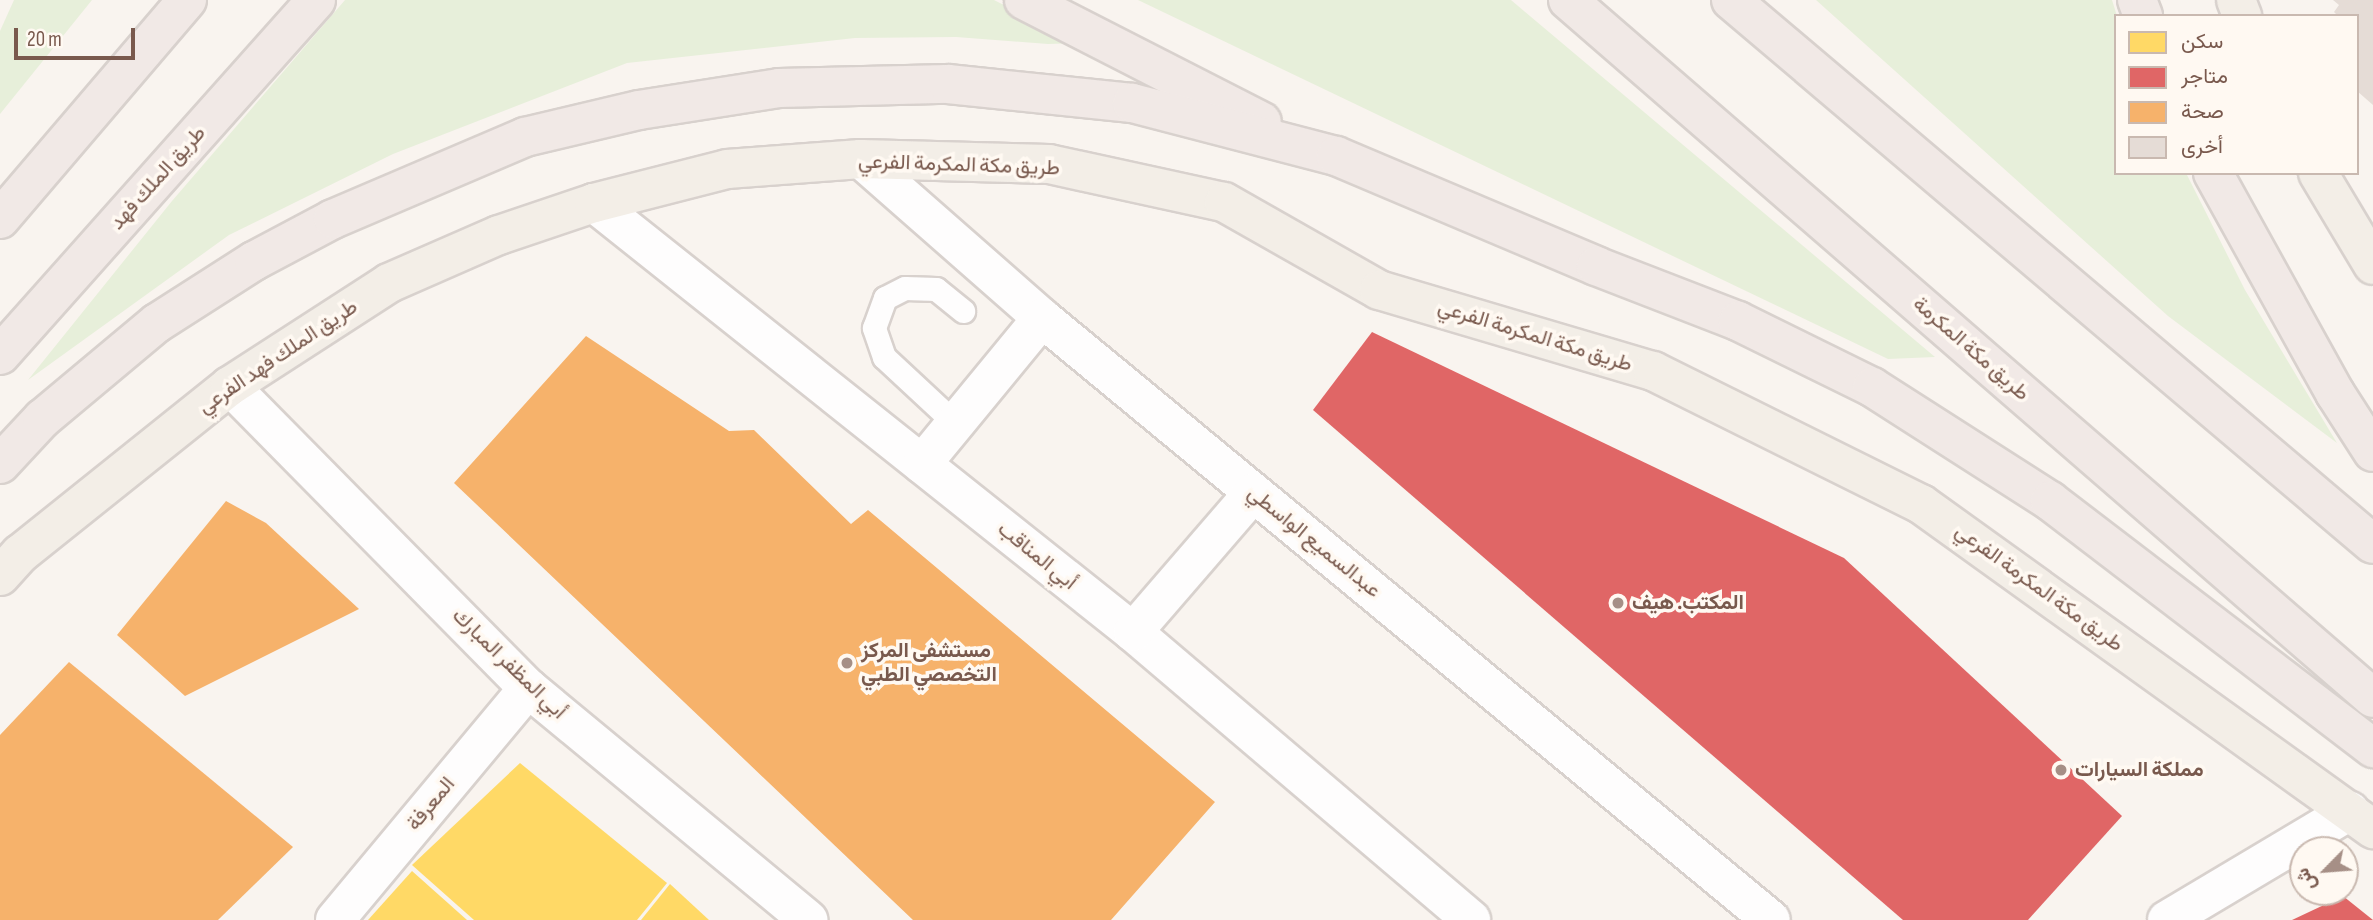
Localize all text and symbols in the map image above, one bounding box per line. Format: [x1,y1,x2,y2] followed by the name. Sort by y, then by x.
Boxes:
[18,14,138,58] scale bar
[2114,14,2359,175] legend
[27,27,62,52] text: 20 m
[2181,29,2223,54] text: سكن
[2181,64,2228,89] text: متاجر
[2181,99,2224,124] text: صحة
[105,121,211,235] street label: طريق الملك فهد
[2181,134,2223,159] text: أخرى
[858,149,1060,181] street label: طريق مكة المكرمة الفرعي
[1908,292,2034,406] street label: طريق مكة المكرمة
[193,294,363,420] street label: طريق الملك فهد الفرعي
[1435,294,1635,378] street label: طريق مكة المكرمة الفرعي
[1242,481,1386,603] street label: عبدالسميع الواسطي
[992,516,1082,596] street label: أبي المناقب
[1950,518,2128,658] street label: طريق مكة المكرمة الفرعي
[1632,590,1744,616] place label: المكتب. هيف
[1610,595,1626,611] marker: المكتب. هيف
[447,603,571,725] street label: أبي المظفر المبارك
[861,638,997,688] place label: مستشفى المركز التخصصي الطبي
[839,655,855,671] marker: مستشفى المركز التخصصي الطبي
[2075,757,2204,783] place label: مملكة السيارات
[2053,762,2069,778] marker: مملكة السيارات
[401,772,461,836] street label: المعرفة
[2289,836,2359,906] north arrow
[2291,864,2322,894] text: ش

